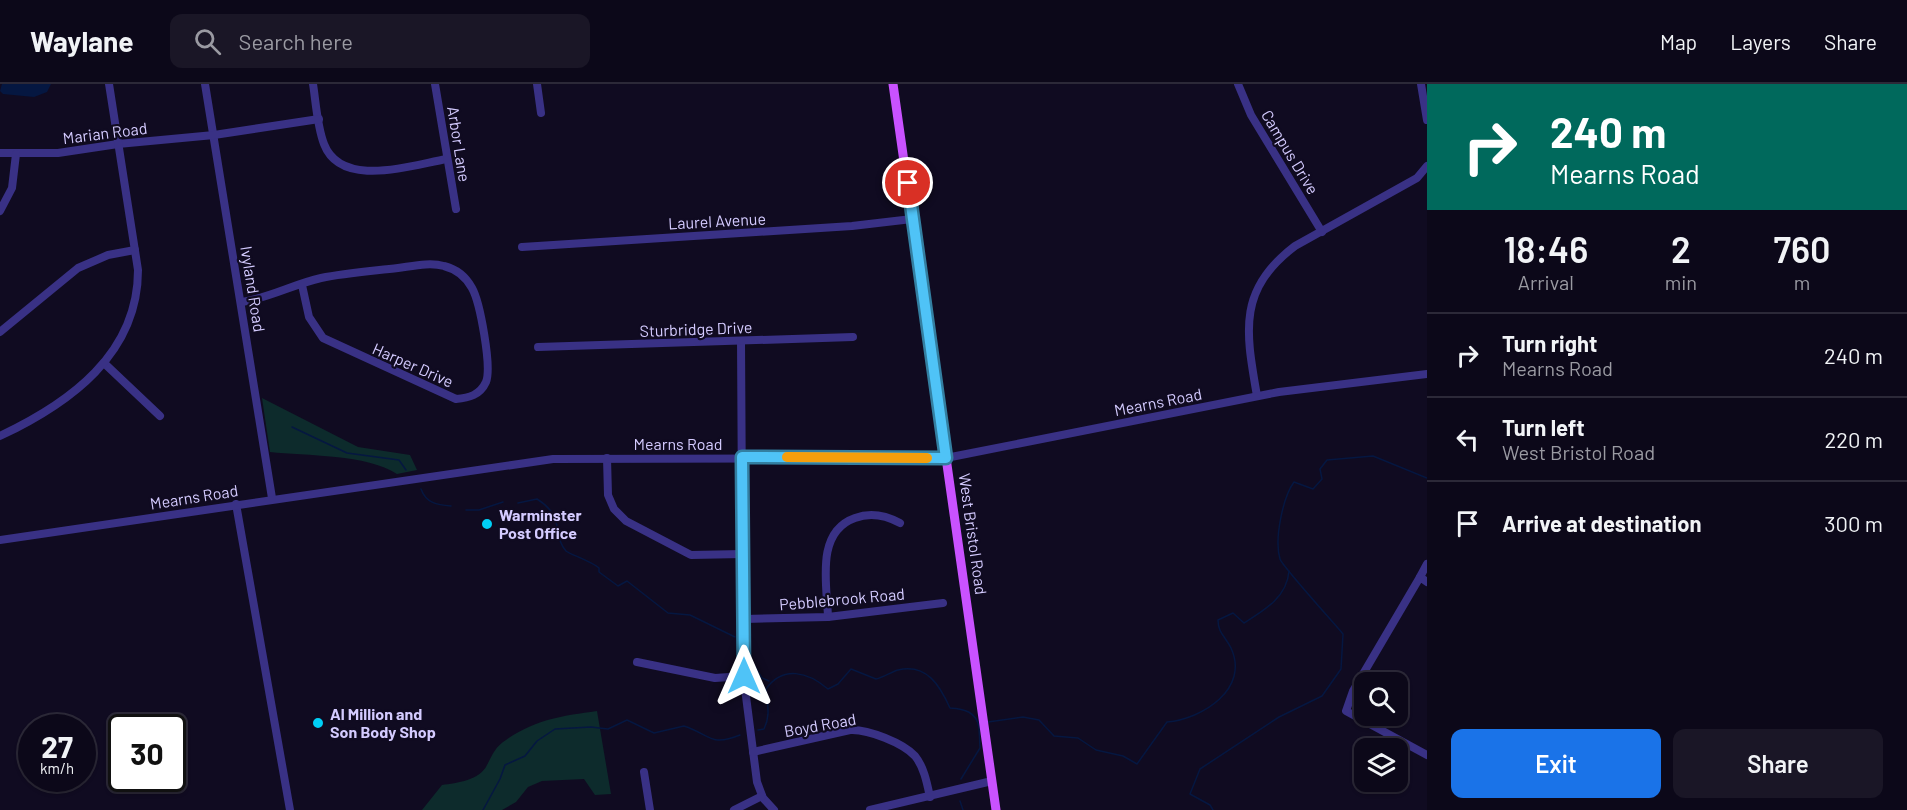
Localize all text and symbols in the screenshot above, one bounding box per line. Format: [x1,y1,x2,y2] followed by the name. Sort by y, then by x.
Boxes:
[170,14,590,68] search box
[30,24,134,58] text: Waylane
[191,25,224,58] icon: search
[239,28,353,54] text: Search here
[1660,29,1697,54] text: Map
[1730,29,1791,54] text: Layers
[1824,29,1877,54] text: Share
[444,105,475,183] street label: Arbor Lane
[1258,106,1323,197] street label: Campus Drive
[1550,106,1666,156] text: 240 m
[1451,108,1529,186] icon: right
[62,118,148,147] street label: Marian Road
[882,157,933,208] pin
[1550,157,1700,189] text: Mearns Road
[891,166,924,199] icon: arrive
[668,208,766,233] street label: Laurel Avenue
[1503,227,1588,270] text: 18:46
[1671,227,1691,270] text: 2
[1773,227,1831,270] text: 760
[237,245,270,333] street label: Ivyland Road
[1518,270,1574,294] text: Arrival
[1665,270,1697,294] text: min
[1794,270,1810,294] text: m
[639,317,753,340] street label: Sturbridge Drive
[1502,330,1597,356] text: Turn right
[370,338,457,391] street label: Harper Drive
[1451,339,1484,372] icon: right
[1824,342,1883,368] text: 240 m
[1502,356,1613,380] text: Mearns Road
[1113,384,1203,419] street label: Mearns Road
[1502,414,1585,440] text: Turn left
[1451,423,1484,456] icon: left
[1824,426,1883,452] text: 220 m
[634,434,722,453] street label: Mearns Road
[1502,440,1655,464] text: West Bristol Road
[956,472,991,596] street label: West Bristol Road
[149,480,239,513] street label: Mearns Road
[499,505,582,542] place label: Warminster Post Office
[1451,507,1484,540] icon: arrive
[1502,510,1701,536] text: Arrive at destination
[1824,510,1883,536] text: 300 m
[480,517,494,531] marker: Warminster Post Office
[778,584,905,613] street label: Pebblebrook Road
[712,644,776,708] position arrow
[1354,672,1408,792] map controls
[1354,672,1408,726] button: search
[330,704,436,741] place label: Al Million and Son Body Shop
[782,709,857,740] street label: Boyd Road
[108,714,186,792] speed limit sign: 30
[311,716,325,730] marker: Al Million and Son Body Shop
[41,728,73,764] text: 27
[1451,729,1661,798] button: Exit
[1673,729,1883,798] button: Share
[1354,738,1408,792] button: layers
[40,759,74,777] text: km/h

